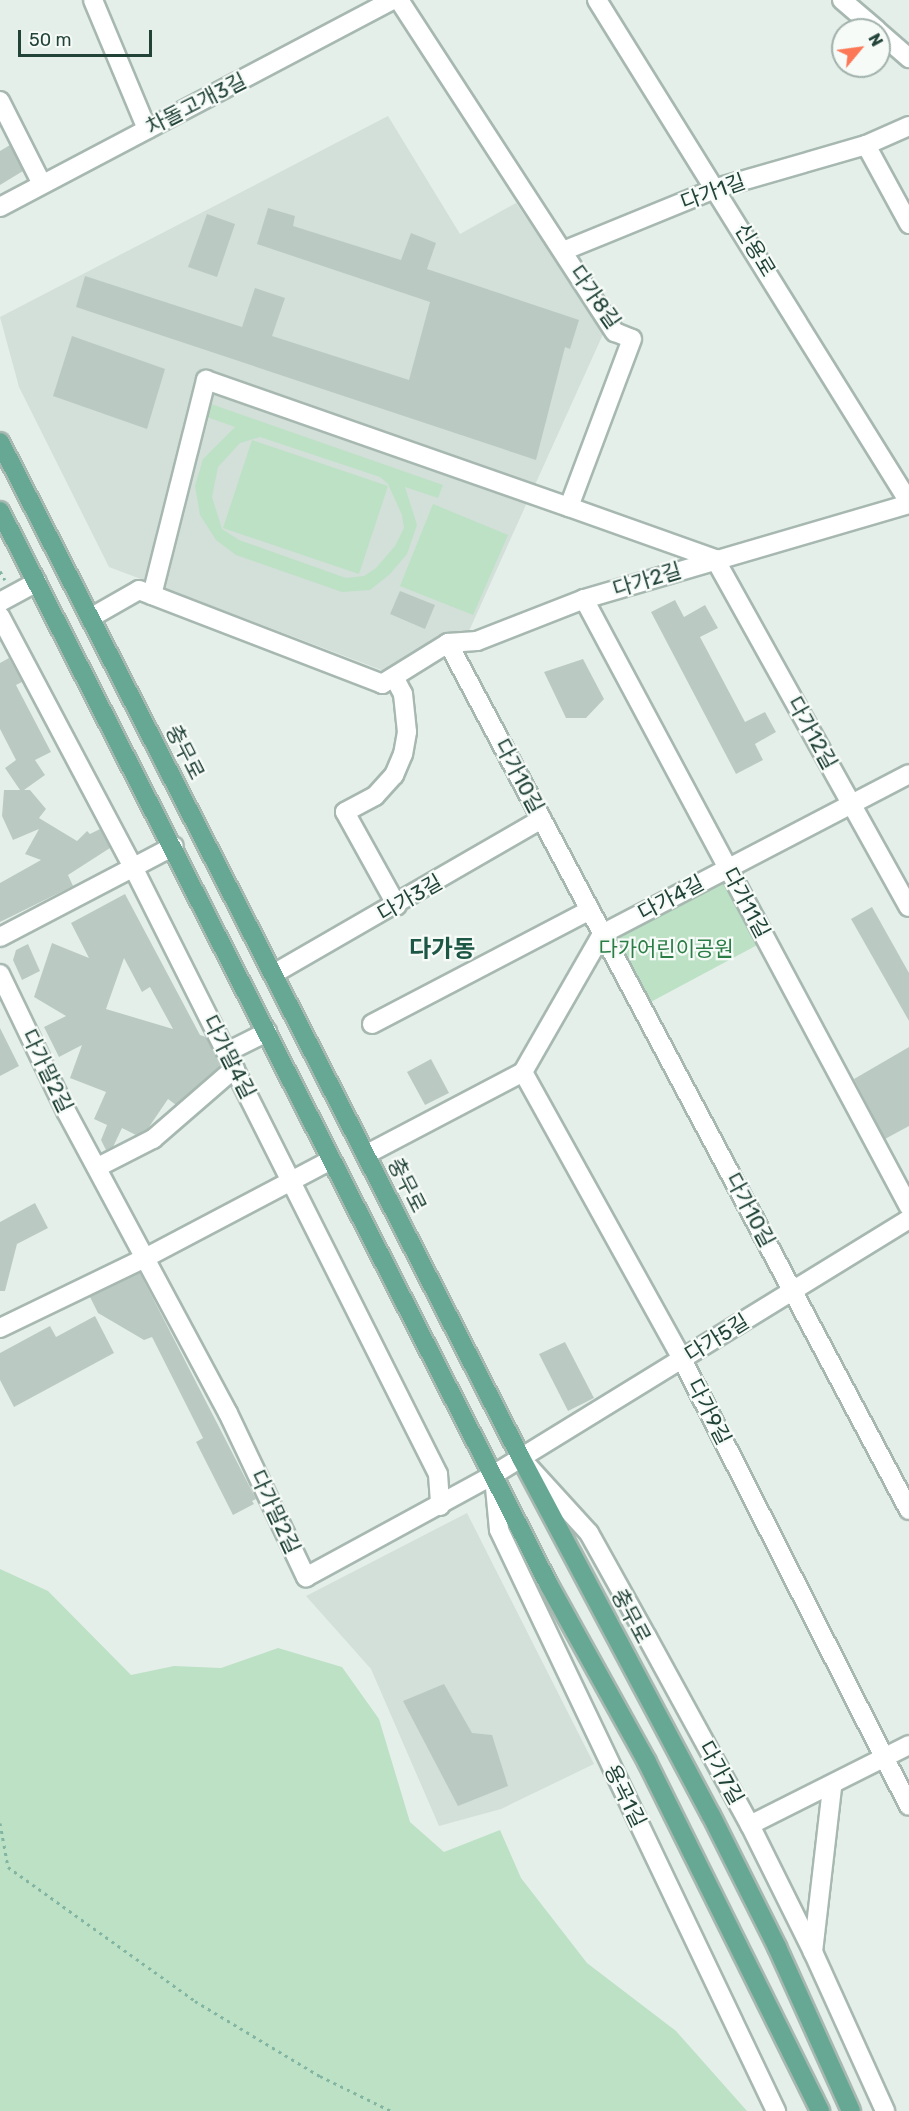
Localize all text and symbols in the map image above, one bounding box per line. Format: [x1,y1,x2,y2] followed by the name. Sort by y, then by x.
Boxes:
[21,18,154,56] scale bar
[831,18,891,78] north arrow
[29,29,72,51] text: 50 m
[864,30,887,50] text: N
[142,68,250,140] street label: 차돌고개3길
[677,169,749,215] street label: 다가1길
[729,219,781,281] street label: 신용로
[564,261,626,333] street label: 다가8길
[610,558,684,602] street label: 다가2길
[782,692,842,774] street label: 다가12길
[161,720,209,784] street label: 충무로
[489,735,549,817] street label: 다가10길
[717,864,775,942] street label: 다가11길
[373,869,447,927] street label: 다가3길
[634,870,708,926] street label: 다가4길
[409,936,475,964] district label: 다가동
[598,936,734,962] park label: 다가어린이공원
[197,1011,261,1103] street label: 다가말4길
[16,1025,78,1117] street label: 다가말2길
[383,1153,431,1217] street label: 충무로
[720,1169,780,1251] street label: 다가10길
[680,1309,754,1367] street label: 다가5길
[682,1375,736,1449] street label: 다가9길
[245,1466,305,1558] street label: 다가말2길
[606,1584,656,1648] street label: 충무로
[693,1737,749,1809] street label: 다가7길
[599,1760,651,1832] street label: 용곡1길

